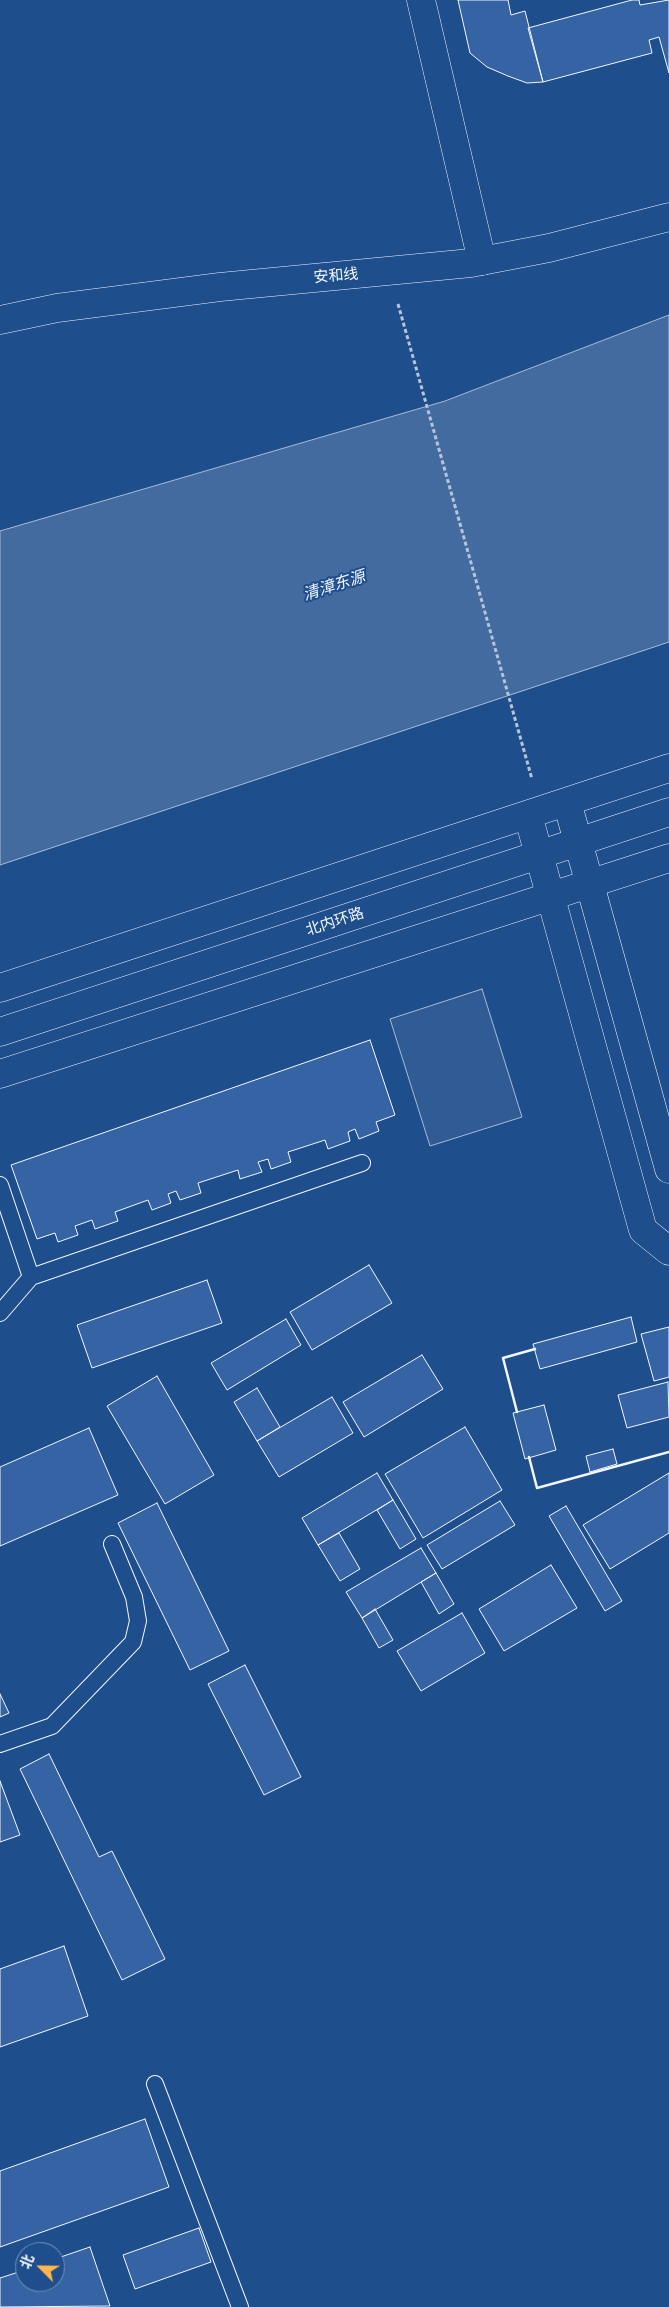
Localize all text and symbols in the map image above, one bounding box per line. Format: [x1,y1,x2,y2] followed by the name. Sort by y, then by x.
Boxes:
[313,265,359,287] street label: 安和线
[301,567,367,605] water label: 清漳东源
[304,904,366,940] street label: 北内环路
[15,2242,65,2292] north arrow
[16,2252,38,2271] text: 北

